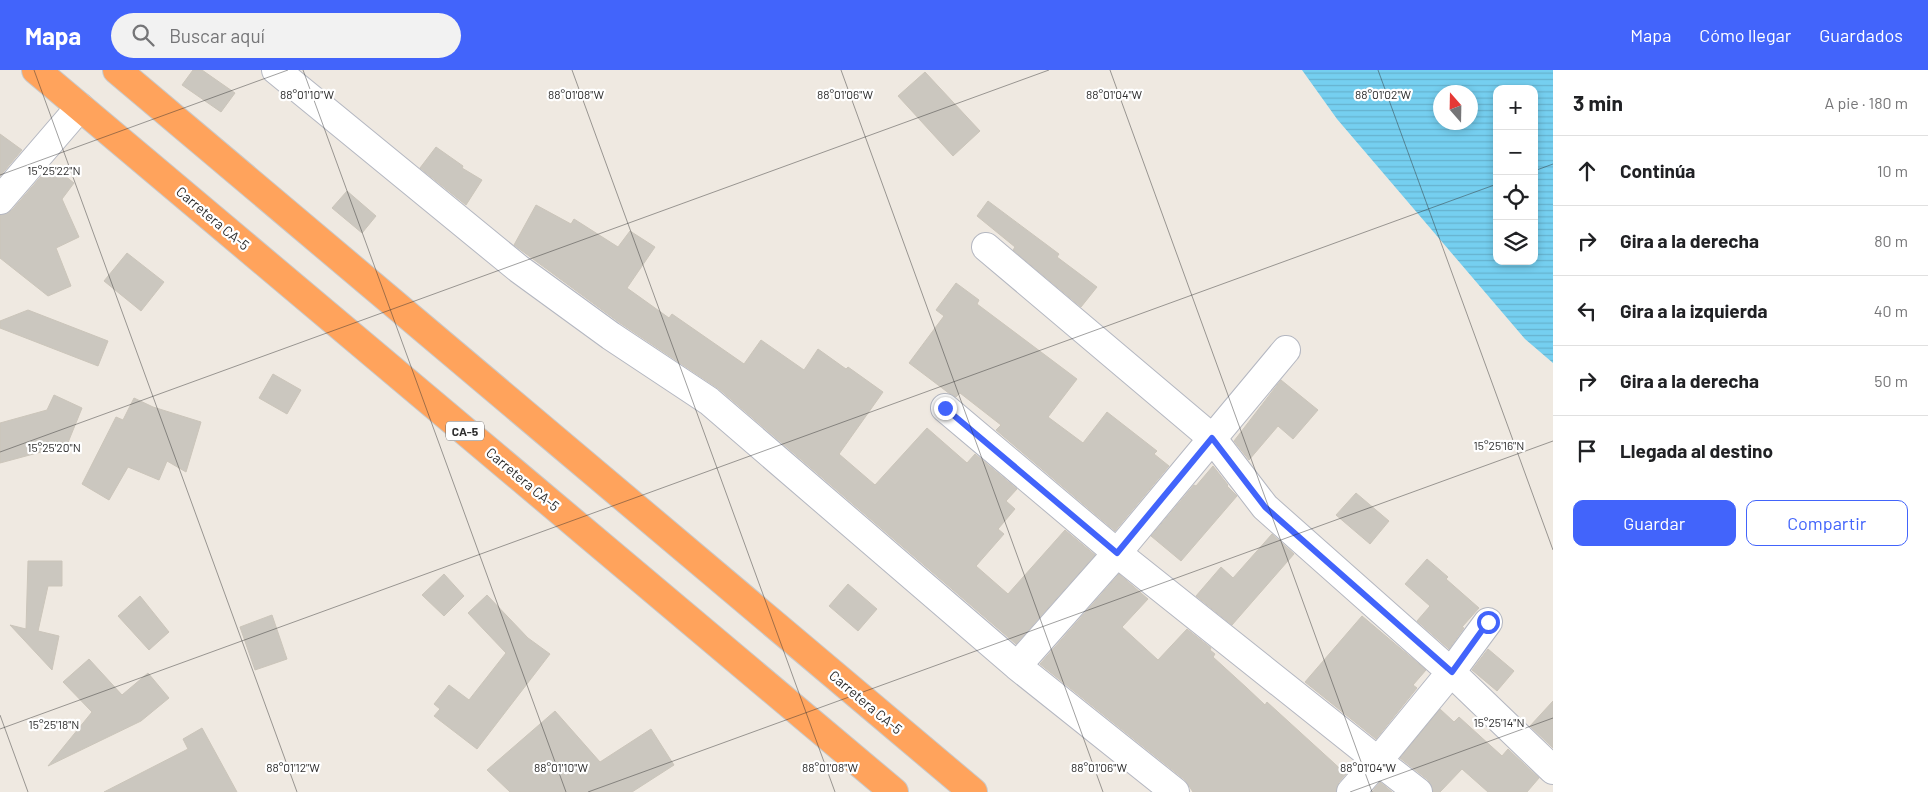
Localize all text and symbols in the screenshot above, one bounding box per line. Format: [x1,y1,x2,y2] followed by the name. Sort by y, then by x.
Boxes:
[111,13,461,58] search box
[25,21,81,50] text: Mapa
[129,21,157,49] icon: search
[169,24,265,47] text: Buscar aquí
[1630,24,1671,46] text: Mapa
[1699,24,1791,46] text: Cómo llegar
[1819,24,1903,46] text: Guardados
[1433,85,1478,130] north arrow
[1493,85,1538,265] map controls
[1493,85,1538,130] button: +
[280,87,334,101] text: 88°01'10"W
[548,87,604,101] text: 88°01'08"W
[817,87,873,101] text: 88°01'06"W
[1086,87,1143,101] text: 88°01'04"W
[1355,87,1412,101] text: 88°01'02"W
[1573,90,1623,115] text: 3 min
[1824,93,1908,112] text: A pie · 180 m
[1493,130,1538,175] button: −
[1573,157,1601,185] icon: ahead
[1620,159,1695,182] text: Continúa
[1877,161,1908,180] text: 10 m
[27,163,81,177] text: 15°25'22"N
[1493,175,1538,220] button: locate
[173,183,253,253] street label: Carretera CA-5
[1493,220,1538,265] button: layers
[1573,227,1601,255] icon: right
[1620,229,1759,252] text: Gira a la derecha
[1874,231,1908,250] text: 80 m
[1573,297,1601,325] icon: left
[1620,299,1768,322] text: Gira a la izquierda
[1874,301,1908,320] text: 40 m
[1573,367,1601,395] icon: right
[1620,369,1759,392] text: Gira a la derecha
[1874,371,1908,390] text: 50 m
[934,397,957,420] route end
[446,422,484,441] road number: CA-5
[1573,437,1601,465] icon: arrive
[1474,438,1524,452] text: 15°25'16"N
[1620,439,1773,462] text: Llegada al destino
[27,440,81,454] text: 15°25'20"N
[483,444,563,514] street label: Carretera CA-5
[1573,500,1736,546] button: Guardar
[1746,500,1908,546] button: Compartir
[1477,611,1500,634] route start
[826,667,906,737] street label: Carretera CA-5
[1473,715,1525,729] text: 15°25'14"N
[29,717,79,731] text: 15°25'18"N
[266,760,320,774] text: 88°01'12"W
[534,760,588,774] text: 88°01'10"W
[802,760,858,774] text: 88°01'08"W
[1071,760,1127,774] text: 88°01'06"W
[1340,760,1397,774] text: 88°01'04"W

